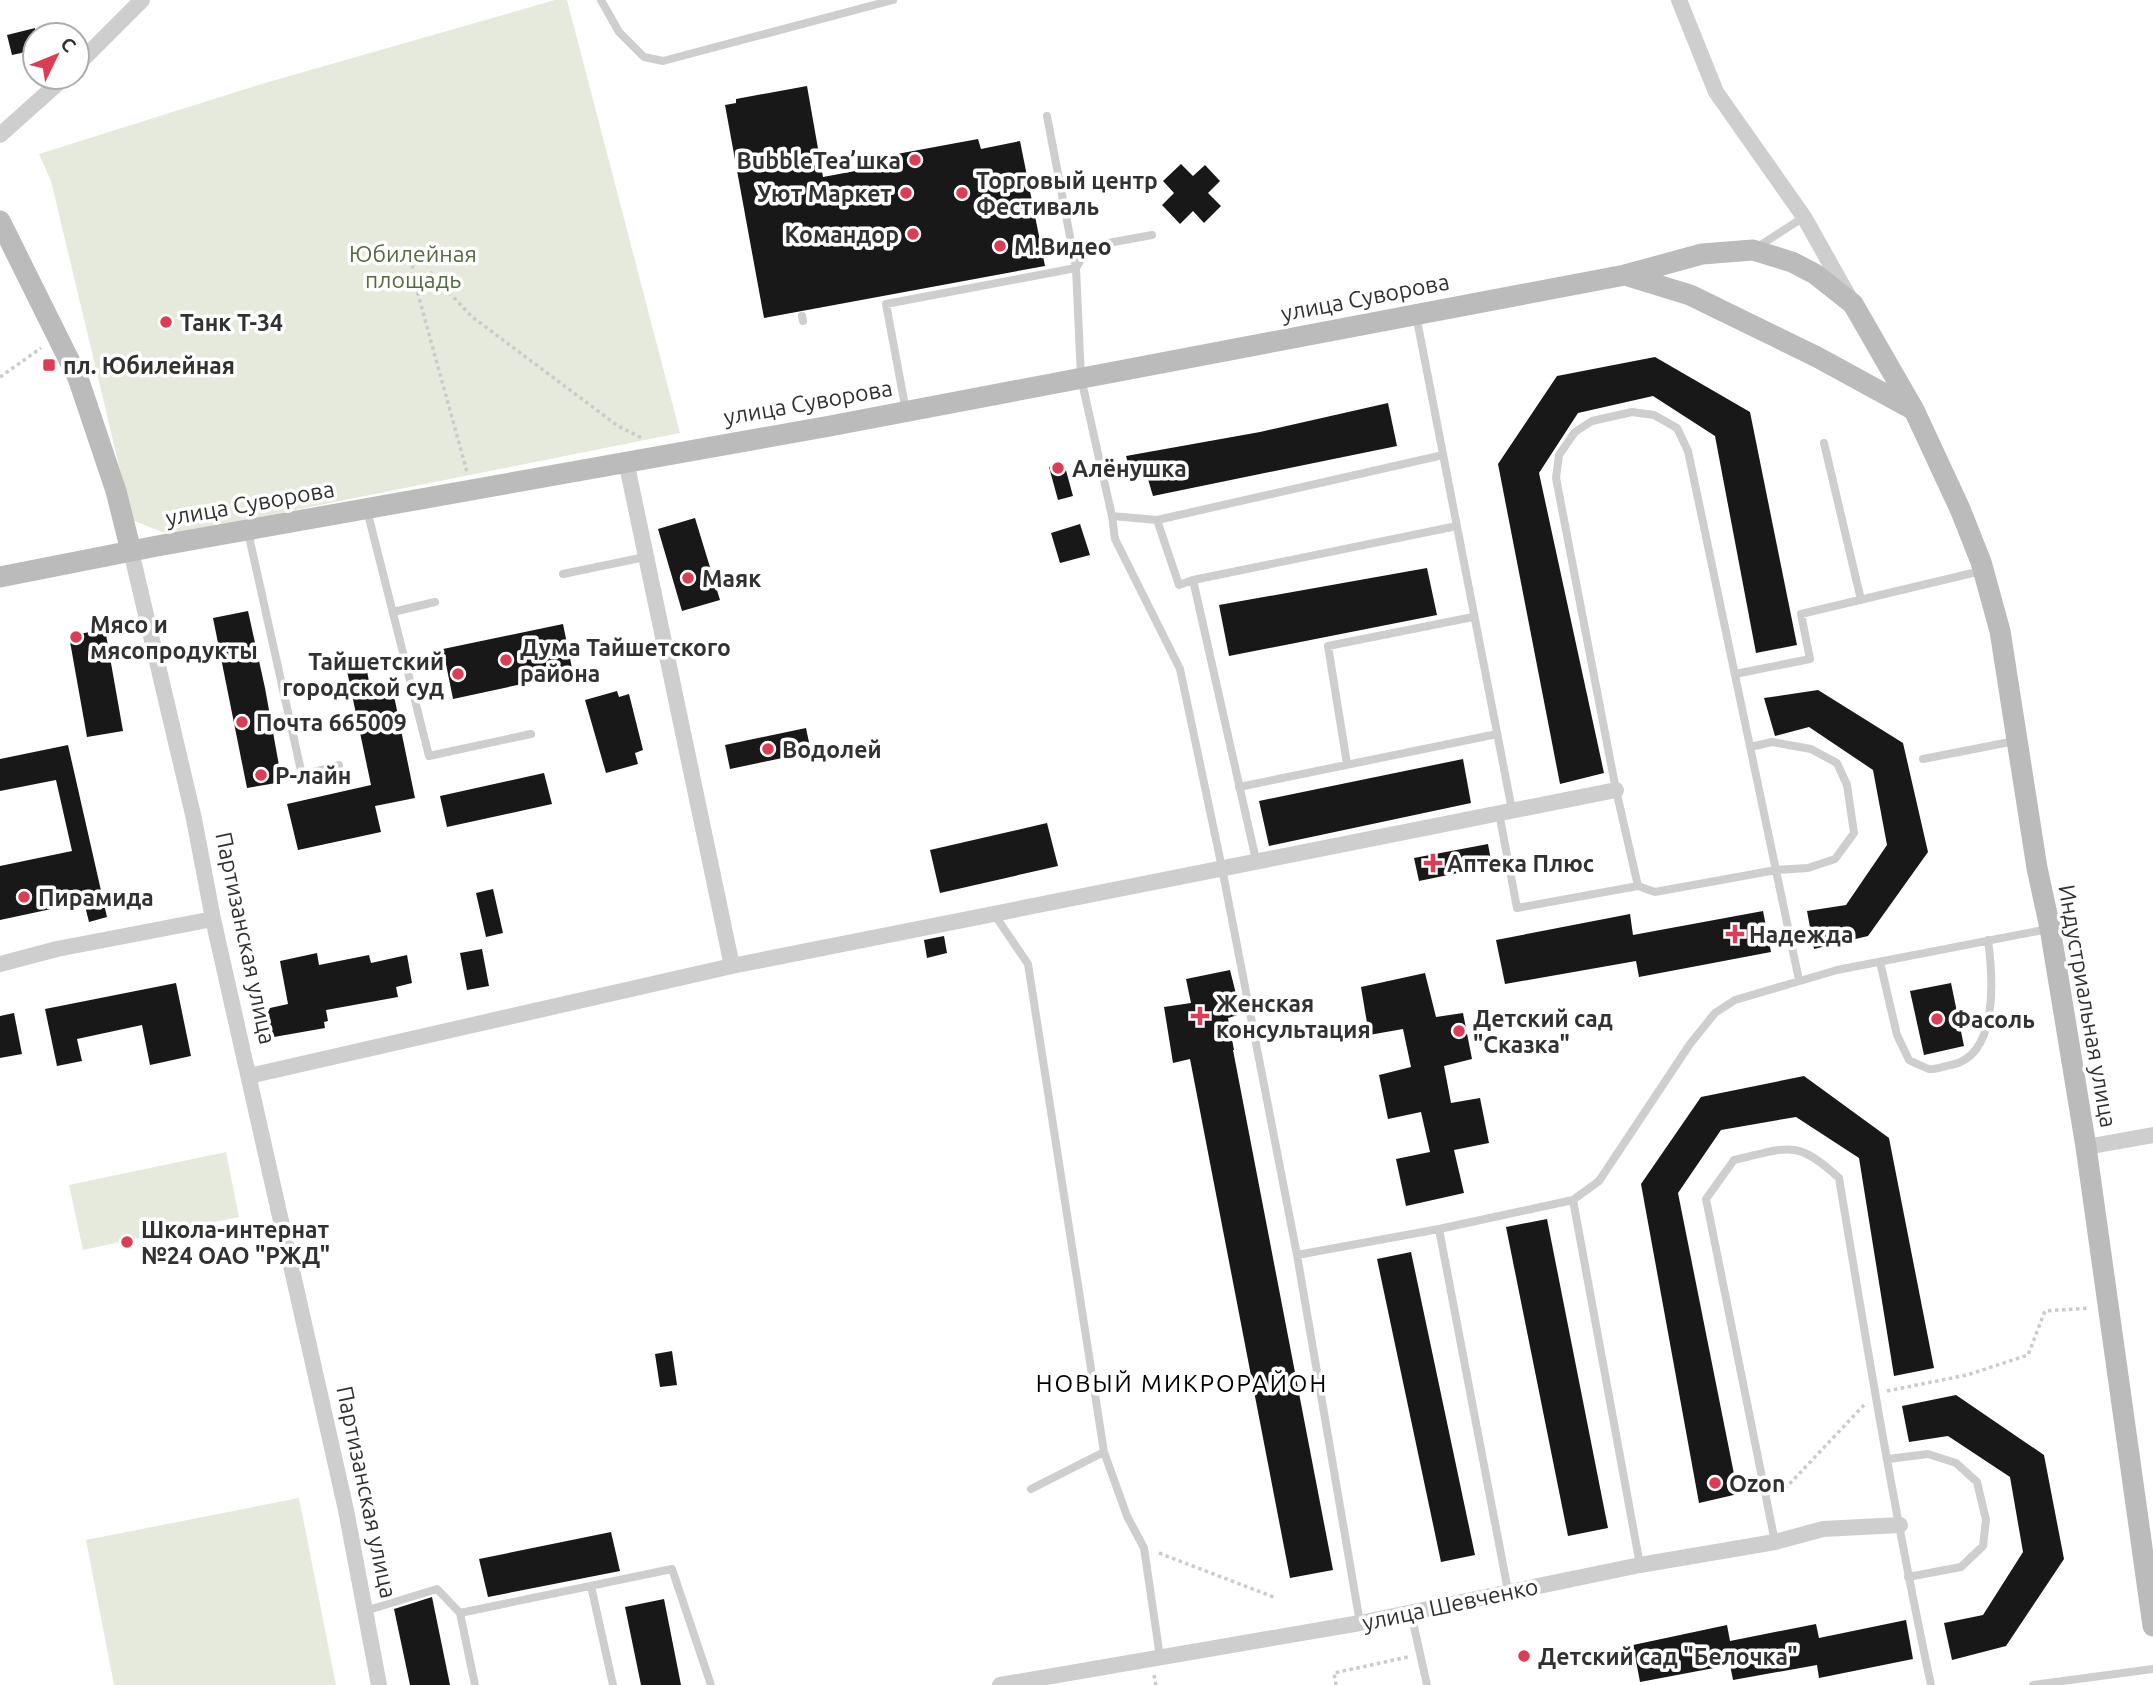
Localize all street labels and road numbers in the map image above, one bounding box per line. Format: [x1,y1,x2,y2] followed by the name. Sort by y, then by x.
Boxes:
[1279,268,1451,326] street label: улица Суворова
[722,375,894,429] street label: улица Суворова
[164,476,336,530] street label: улица Суворова
[211,830,281,1046] street label: Партизанская улица
[2054,883,2122,1129] street label: Индустриальная улица
[332,1384,402,1600] street label: Партизанская улица
[1360,1573,1540,1635] street label: улица Шевченко

